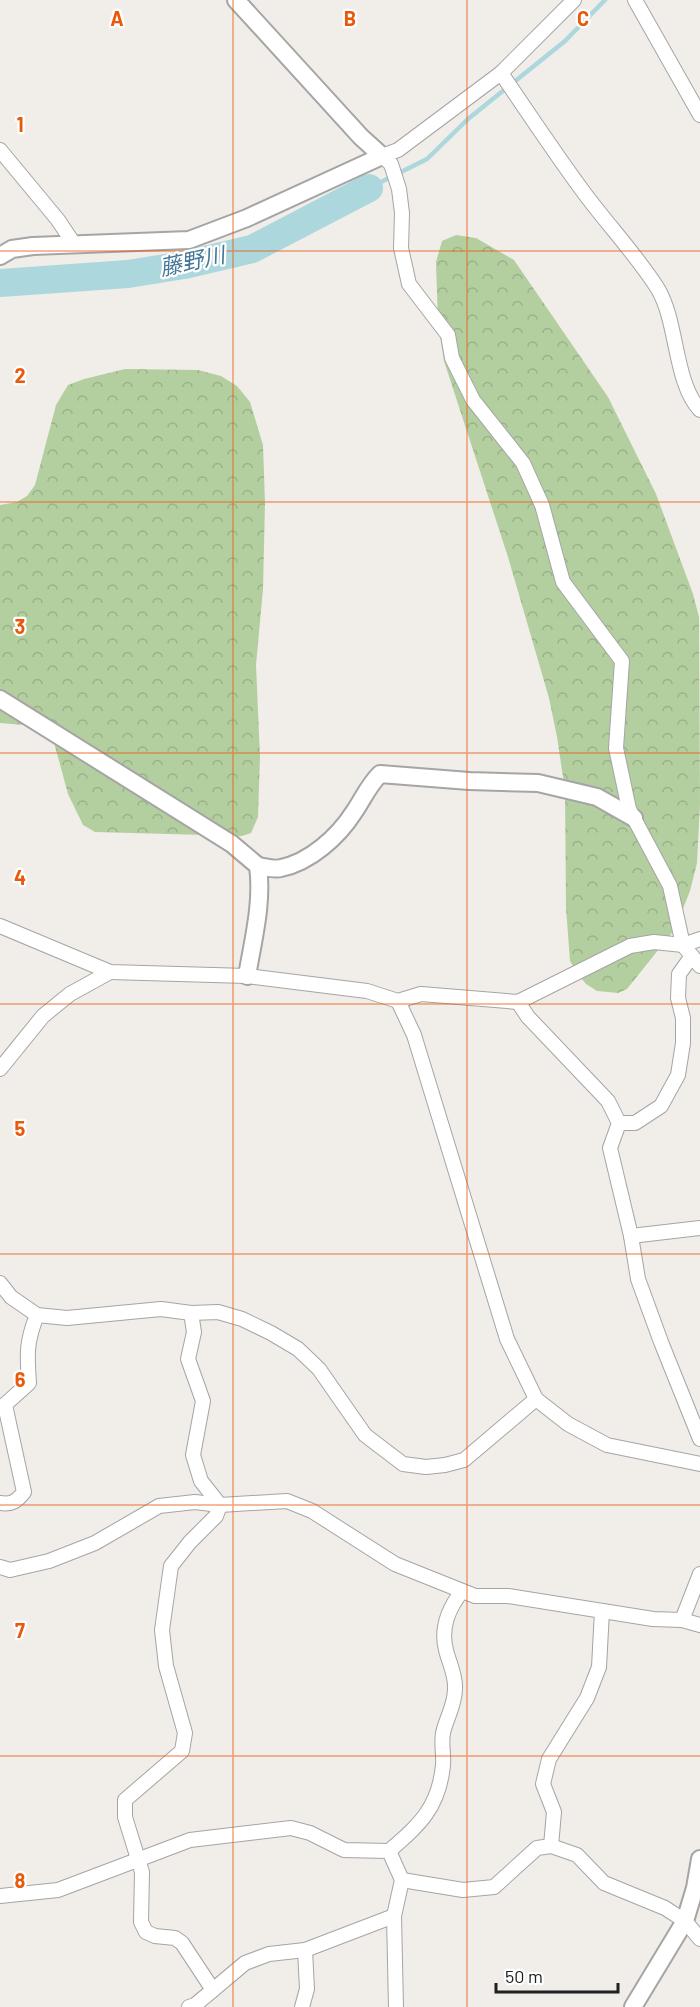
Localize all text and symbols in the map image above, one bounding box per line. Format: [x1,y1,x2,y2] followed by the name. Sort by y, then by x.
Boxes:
[110,6,124,30] text: A
[344,6,356,30] text: B
[577,6,589,30] text: C
[16,112,24,136] text: 1
[157,240,229,280] water label: 藤野川
[14,363,26,387] text: 2
[15,614,25,638] text: 3
[14,865,26,889] text: 4
[15,1116,26,1140] text: 5
[15,1367,26,1391] text: 6
[15,1618,25,1642] text: 7
[15,1868,26,1892] text: 8
[496,1956,618,1994] scale bar
[505,1965,543,1987] text: 50 m

